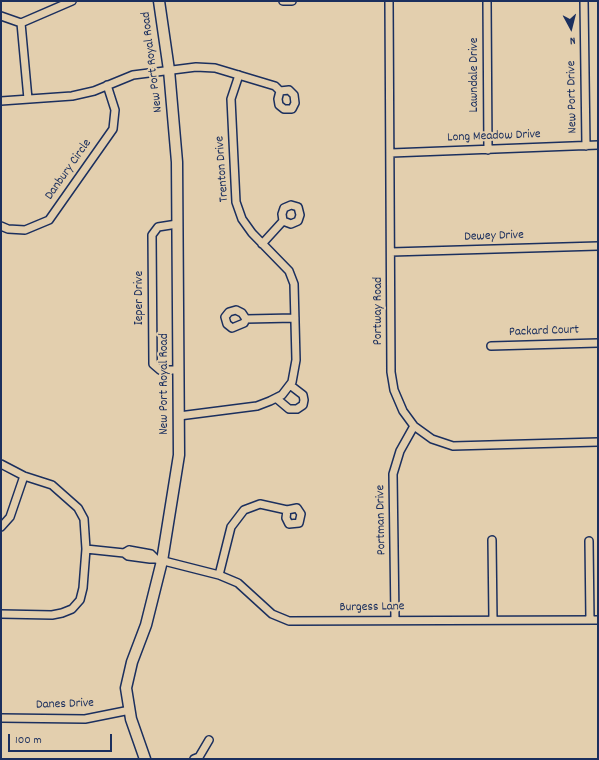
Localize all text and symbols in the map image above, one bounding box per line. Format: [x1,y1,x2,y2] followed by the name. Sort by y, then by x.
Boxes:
[551,8,591,48] north arrow
[139,11,167,113] street label: New Port Royal Road
[569,32,576,48] text: N
[467,38,483,112] street label: Lawndale Drive
[565,60,581,134] street label: New Port Drive
[447,128,541,146] street label: Long Meadow Drive
[213,135,233,203] street label: Trenton Drive
[42,137,96,203] street label: Danbury Circle
[464,228,524,246] street label: Dewey Drive
[132,271,148,325] street label: Ieper Drive
[371,277,387,345] street label: Portway Road
[509,323,579,341] street label: Packard Court
[157,333,173,435] street label: New Port Royal Road
[374,485,390,555] street label: Portman Drive
[339,600,405,616] street label: Burgess Lane
[36,696,94,714] street label: Danes Drive
[10,726,114,752] scale bar
[15,732,42,749] text: 100 m

